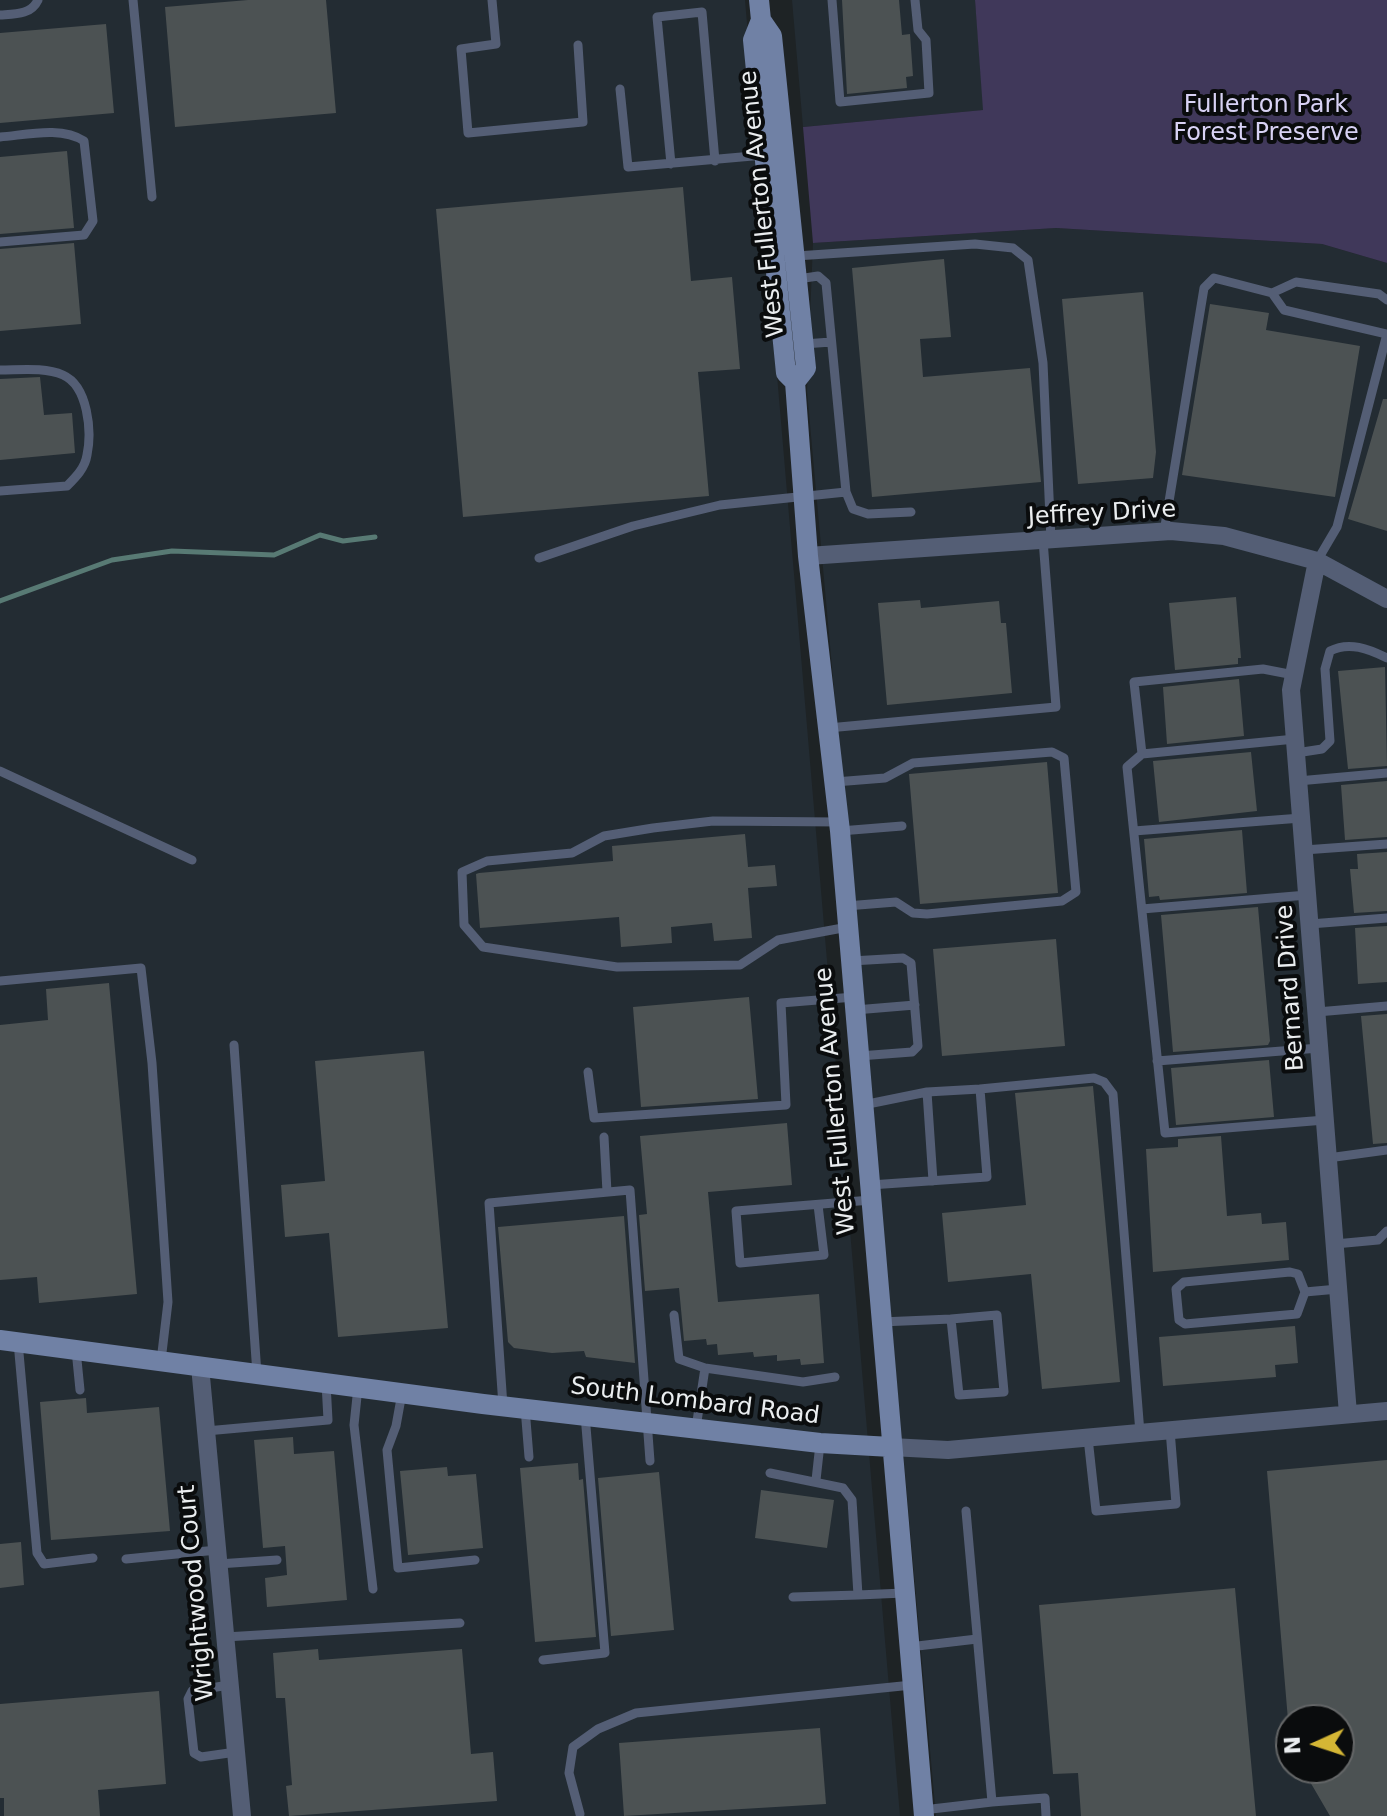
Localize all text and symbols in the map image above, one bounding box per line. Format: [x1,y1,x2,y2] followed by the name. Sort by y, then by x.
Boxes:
[735,69,791,339] street label: West Fullerton Avenue
[1173,92,1359,148] park label: Fullerton Park Forest Preserve
[1027,496,1177,532] street label: Jeffrey Drive
[1271,904,1311,1072] street label: Bernard Drive
[810,966,862,1236] street label: West Fullerton Avenue
[569,1372,821,1432] street label: South Lombard Road
[173,1484,221,1702] street label: Wrightwood Court
[1275,1704,1355,1784] north arrow
[1280,1735,1305,1755] text: N

